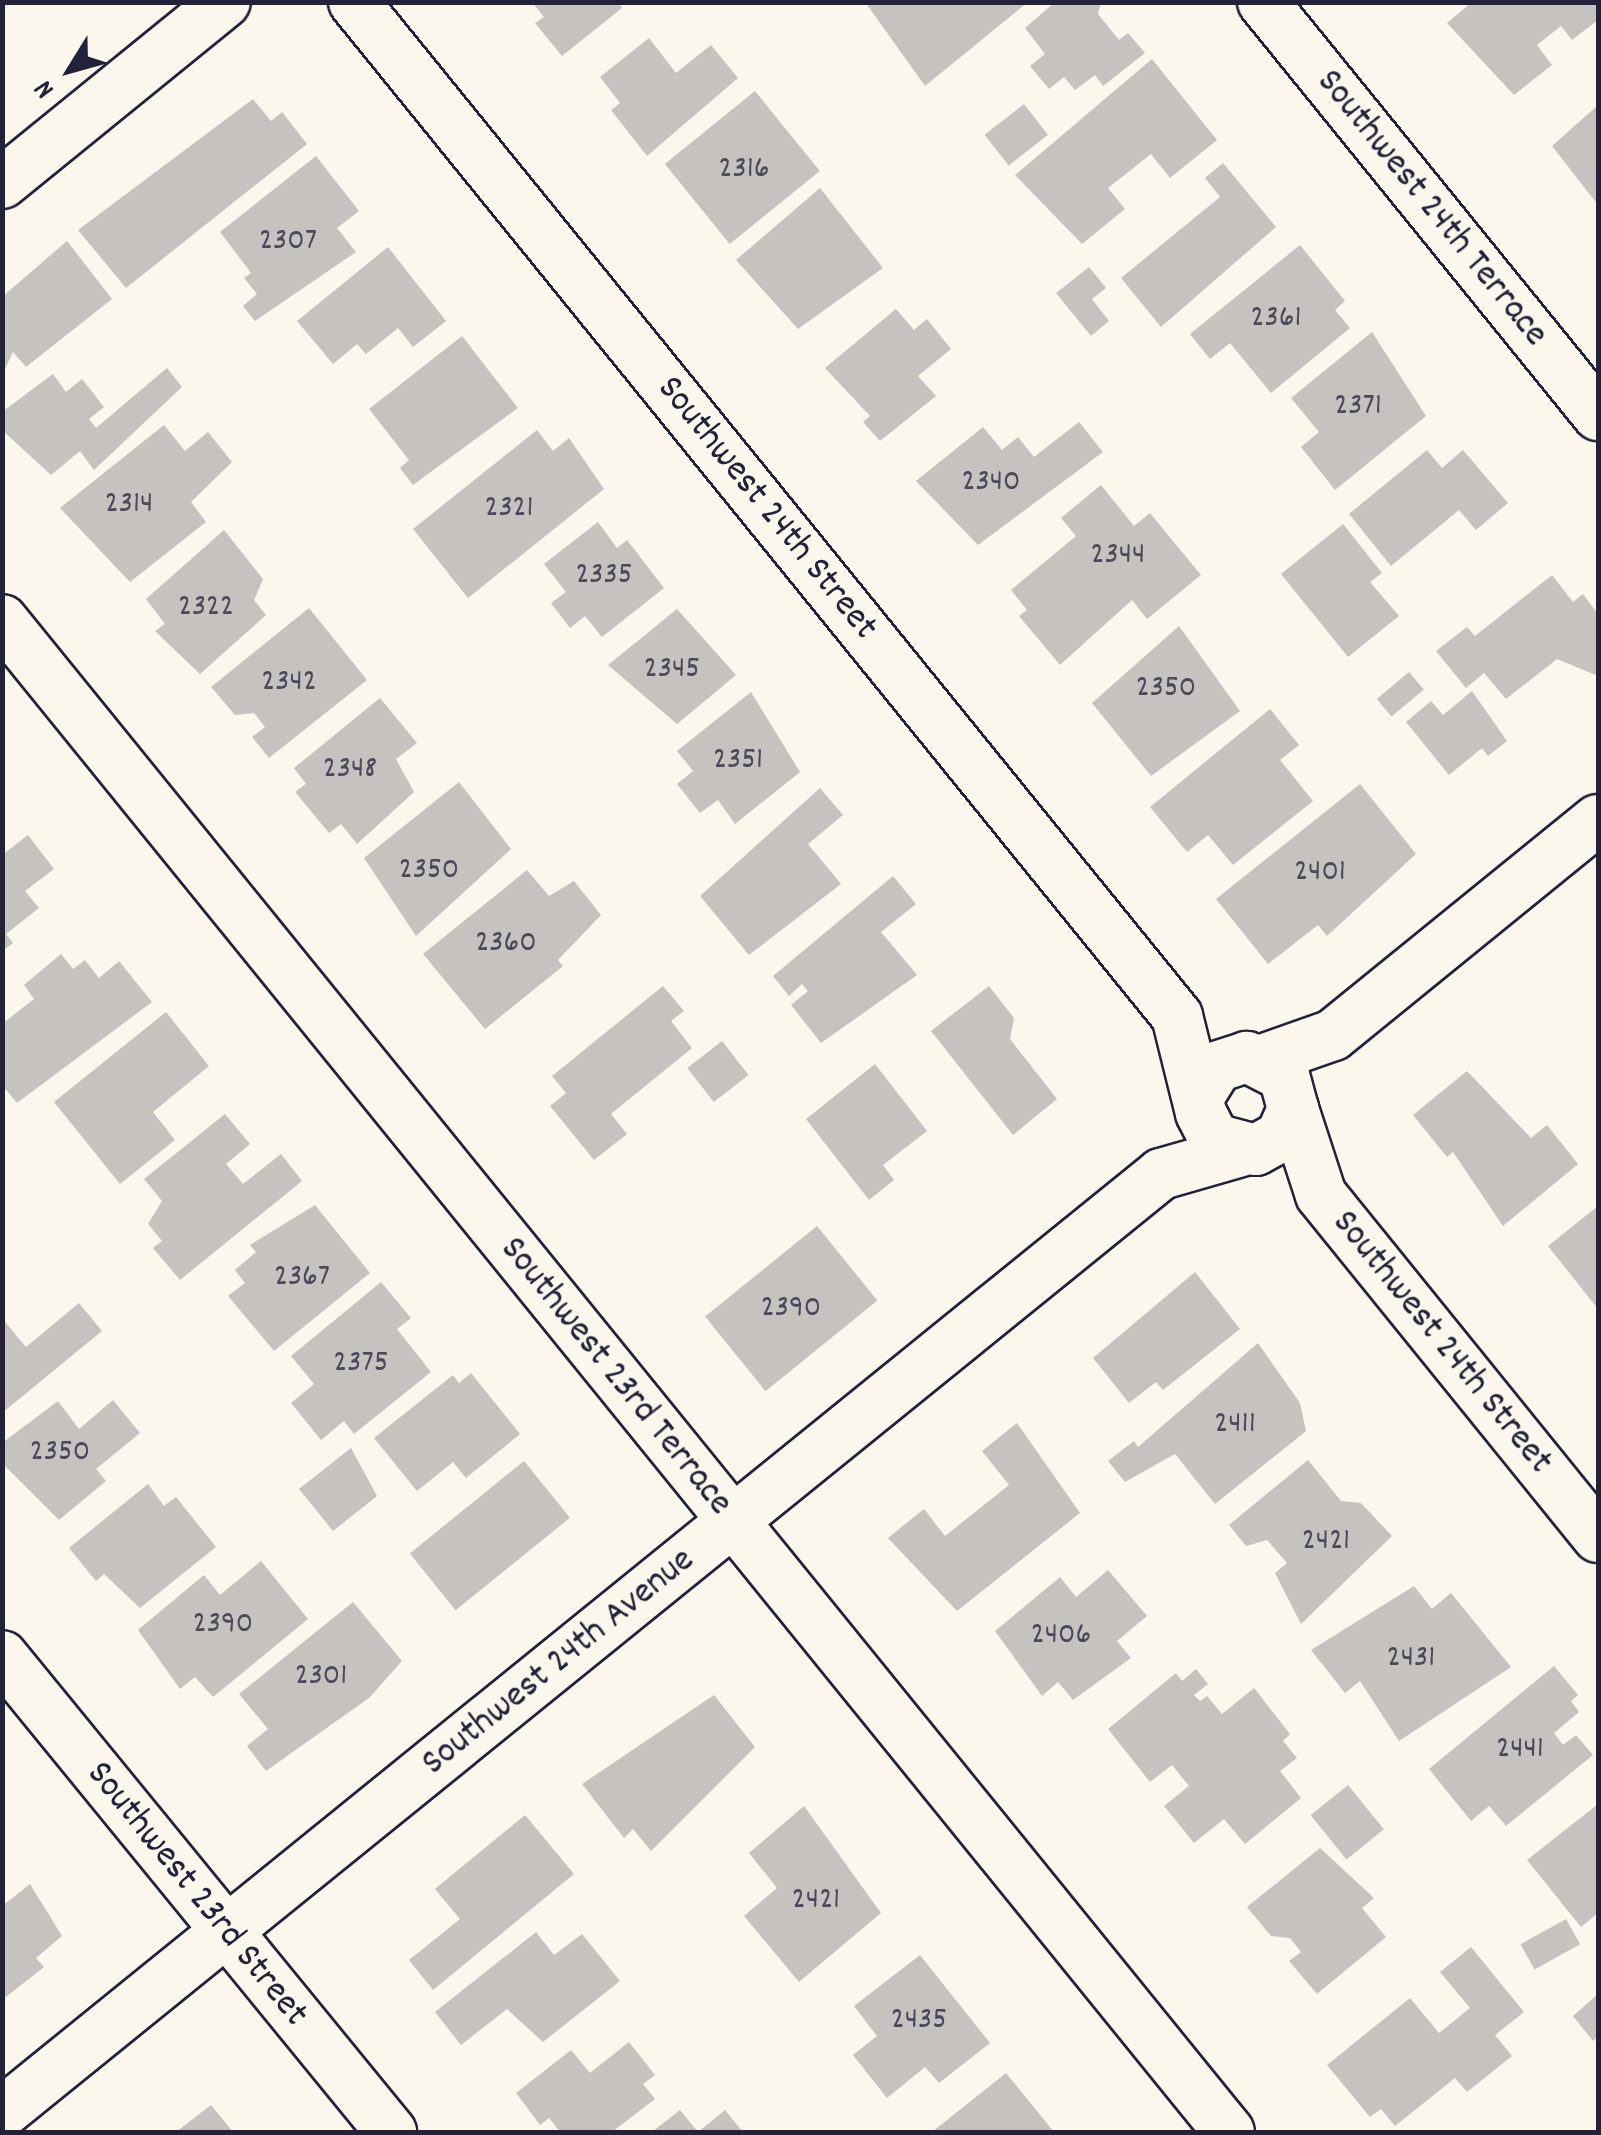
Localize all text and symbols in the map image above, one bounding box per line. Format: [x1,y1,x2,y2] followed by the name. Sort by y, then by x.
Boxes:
[20,20,120,120] north arrow
[1305,61,1557,357] street label: Southwest 24th Terrace
[26,70,66,106] text: N
[719,151,769,189] house number: 2316
[259,223,317,261] house number: 2307
[1251,300,1301,338] house number: 2361
[646,368,886,650] street label: Southwest 24th Street
[1334,388,1382,426] house number: 2371
[962,464,1020,502] house number: 2340
[105,486,153,524] house number: 2314
[484,490,534,528] house number: 2321
[1091,537,1145,575] house number: 2344
[575,557,633,595] house number: 2335
[178,589,234,627] house number: 2322
[644,651,700,689] house number: 2345
[261,664,317,702] house number: 2342
[1136,670,1196,708] house number: 2350
[713,742,763,780] house number: 2351
[323,751,377,789] house number: 2348
[399,852,459,890] house number: 2350
[1294,854,1346,892] house number: 2401
[475,925,537,963] house number: 2360
[1321,1202,1561,1484] street label: Southwest 24th Street
[489,1228,741,1526] street label: Southwest 23rd Terrace
[274,1259,330,1297] house number: 2367
[761,1290,821,1328] house number: 2390
[333,1345,389,1383] house number: 2375
[1214,1406,1256,1444] house number: 2411
[30,1434,90,1472] house number: 2350
[1302,1523,1350,1561] house number: 2421
[413,1539,705,1787] street label: Southwest 24th Avenue
[193,1606,253,1644] house number: 2390
[1031,1617,1091,1655] house number: 2406
[1387,1640,1435,1678] house number: 2431
[295,1658,347,1696] house number: 2301
[1496,1731,1544,1769] house number: 2441
[75,1753,317,2037] street label: Southwest 23rd Street
[792,1882,840,1920] house number: 2421
[891,2002,947,2040] house number: 2435

